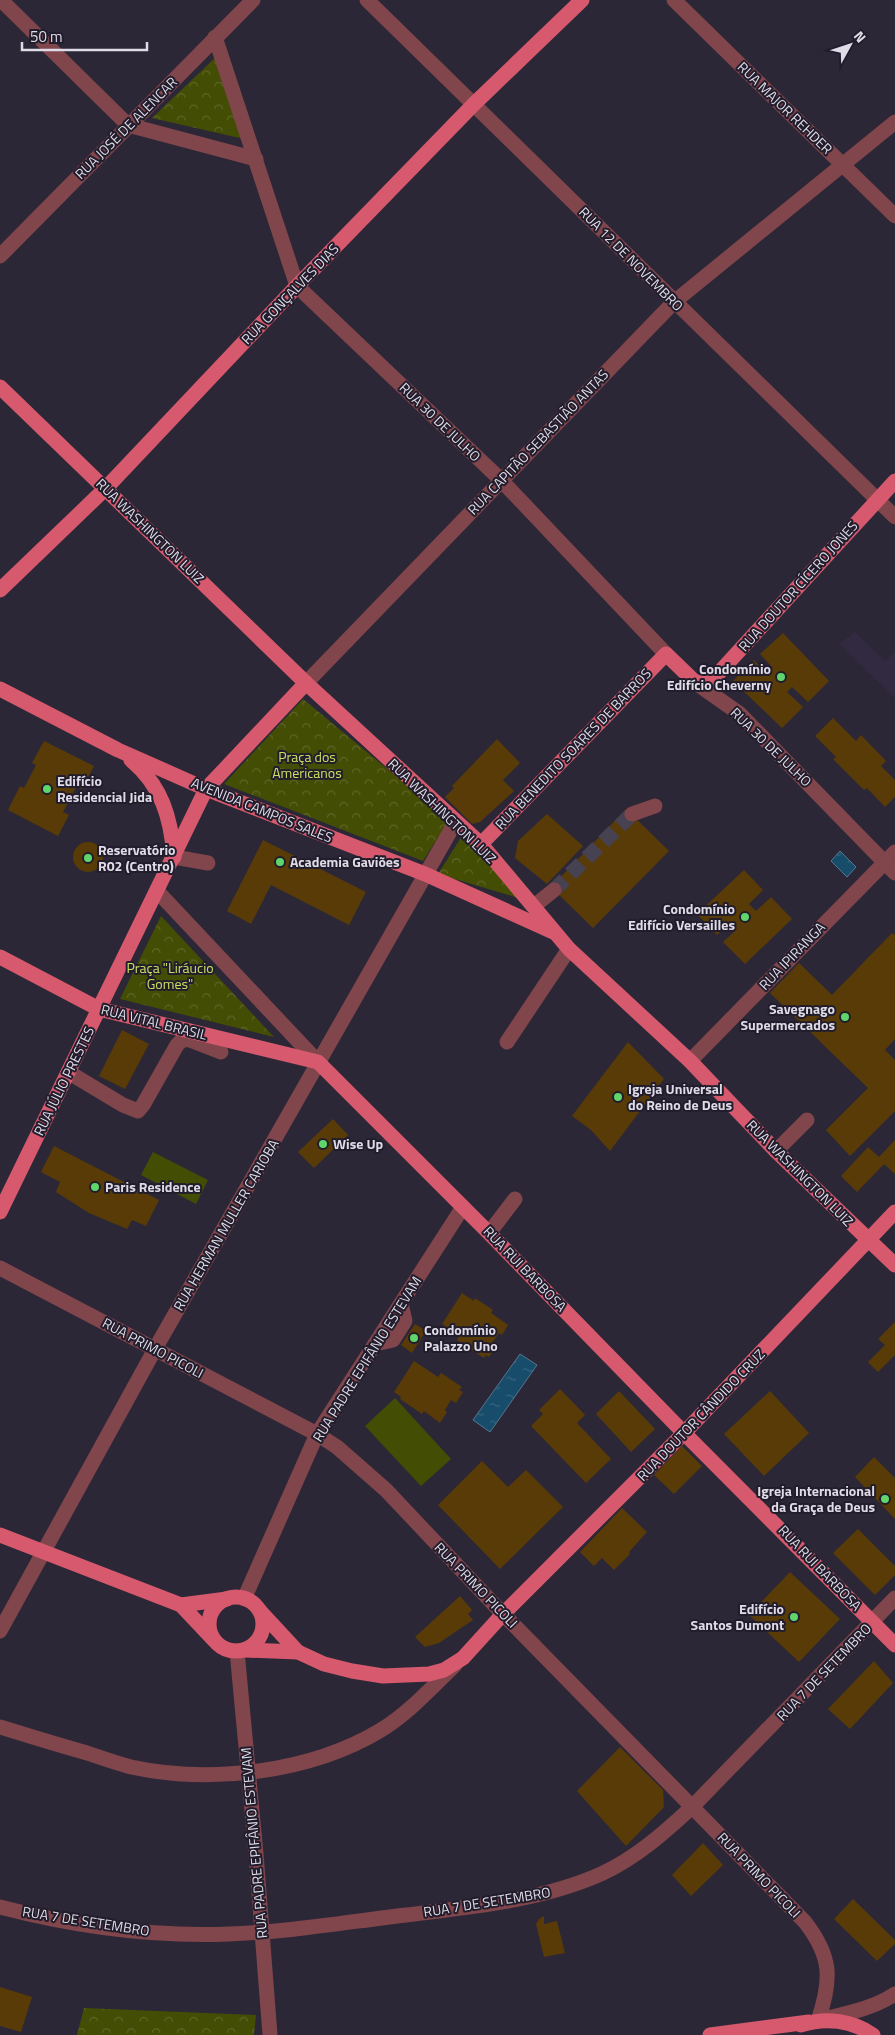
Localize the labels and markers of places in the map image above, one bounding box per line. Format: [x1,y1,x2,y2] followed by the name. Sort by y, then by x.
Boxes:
[667,658,771,695] place label: Condomínio Edifício Cheverny
[775,671,787,683] marker: Condomínio Edifício Cheverny
[57,770,152,807] place label: Edifício Residencial Jida
[41,783,53,795] marker: Edifício Residencial Jida
[98,839,176,876] place label: Reservatório R02 (Centro)
[290,851,400,872] place label: Academia Gaviões
[82,852,94,864] marker: Reservatório R02 (Centro)
[274,856,286,868] marker: Academia Gaviões
[628,898,735,935] place label: Condomínio Edifício Versailles
[739,911,751,923] marker: Condomínio Edifício Versailles
[740,998,835,1035] place label: Savegnago Supermercados
[839,1011,851,1023] marker: Savegnago Supermercados
[628,1078,733,1115] place label: Igreja Universal do Reino de Deus
[612,1091,624,1103] marker: Igreja Universal do Reino de Deus
[333,1133,384,1154] place label: Wise Up
[317,1138,329,1150] marker: Wise Up
[105,1176,201,1197] place label: Paris Residence
[89,1181,101,1193] marker: Paris Residence
[424,1319,498,1356] place label: Condomínio Palazzo Uno
[408,1332,420,1344] marker: Condomínio Palazzo Uno
[757,1480,875,1517] place label: Igreja Internacional da Graça de Deus
[879,1493,891,1505] marker: Igreja Internacional da Graça de Deus
[691,1598,784,1635] place label: Edifício Santos Dumont
[788,1611,800,1623] marker: Edifício Santos Dumont

